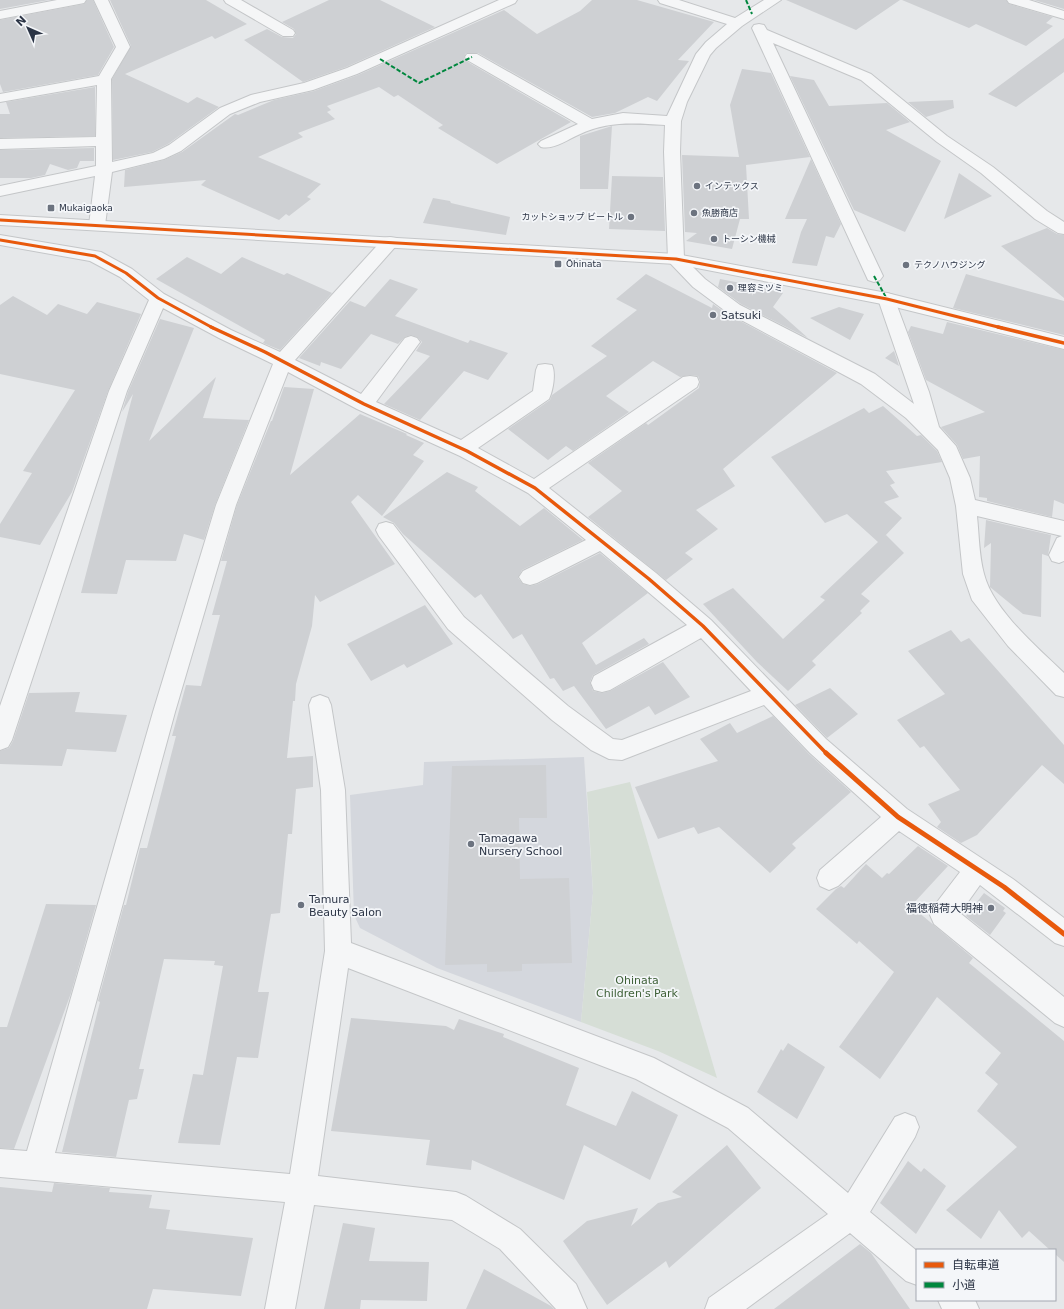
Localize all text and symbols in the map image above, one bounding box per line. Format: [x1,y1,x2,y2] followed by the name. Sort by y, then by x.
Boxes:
[8,8,48,48] north arrow
[13,13,29,29] text: N
[692,181,702,191] marker: インテックス
[705,181,759,191] place label: インテックス
[46,203,56,213] marker: Mukaigaoka
[59,203,113,213] place label: Mukaigaoka
[689,208,699,218] marker: 魚勝商店
[702,208,738,218] place label: 魚勝商店
[521,212,623,222] place label: カットショップ ビートル
[626,212,636,222] marker: カットショップ ビートル
[722,233,776,244] place label: トーシン機械
[709,234,719,244] marker: トーシン機械
[553,259,563,269] marker: Ōhinata
[566,259,602,269] place label: Ōhinata
[901,260,911,270] marker: テクノハウジング
[914,260,985,270] place label: テクノハウジング
[725,283,735,293] marker: 理容ミツミ
[738,283,783,293] place label: 理容ミツミ
[721,309,761,322] place label: Satsuki
[708,310,718,320] marker: Satsuki
[478,832,562,858] place label: Tamagawa Nursery School
[466,839,476,849] marker: Tamagawa Nursery School
[308,893,382,919] place label: Tamura Beauty Salon
[296,900,306,910] marker: Tamura Beauty Salon
[906,902,983,915] place label: 福徳稲荷大明神
[986,903,996,913] marker: 福徳稲荷大明神
[596,974,679,1000] park label: Ohinata Children's Park
[916,1249,1056,1301] legend
[952,1258,1000,1272] text: 自転車道
[952,1278,976,1292] text: 小道

